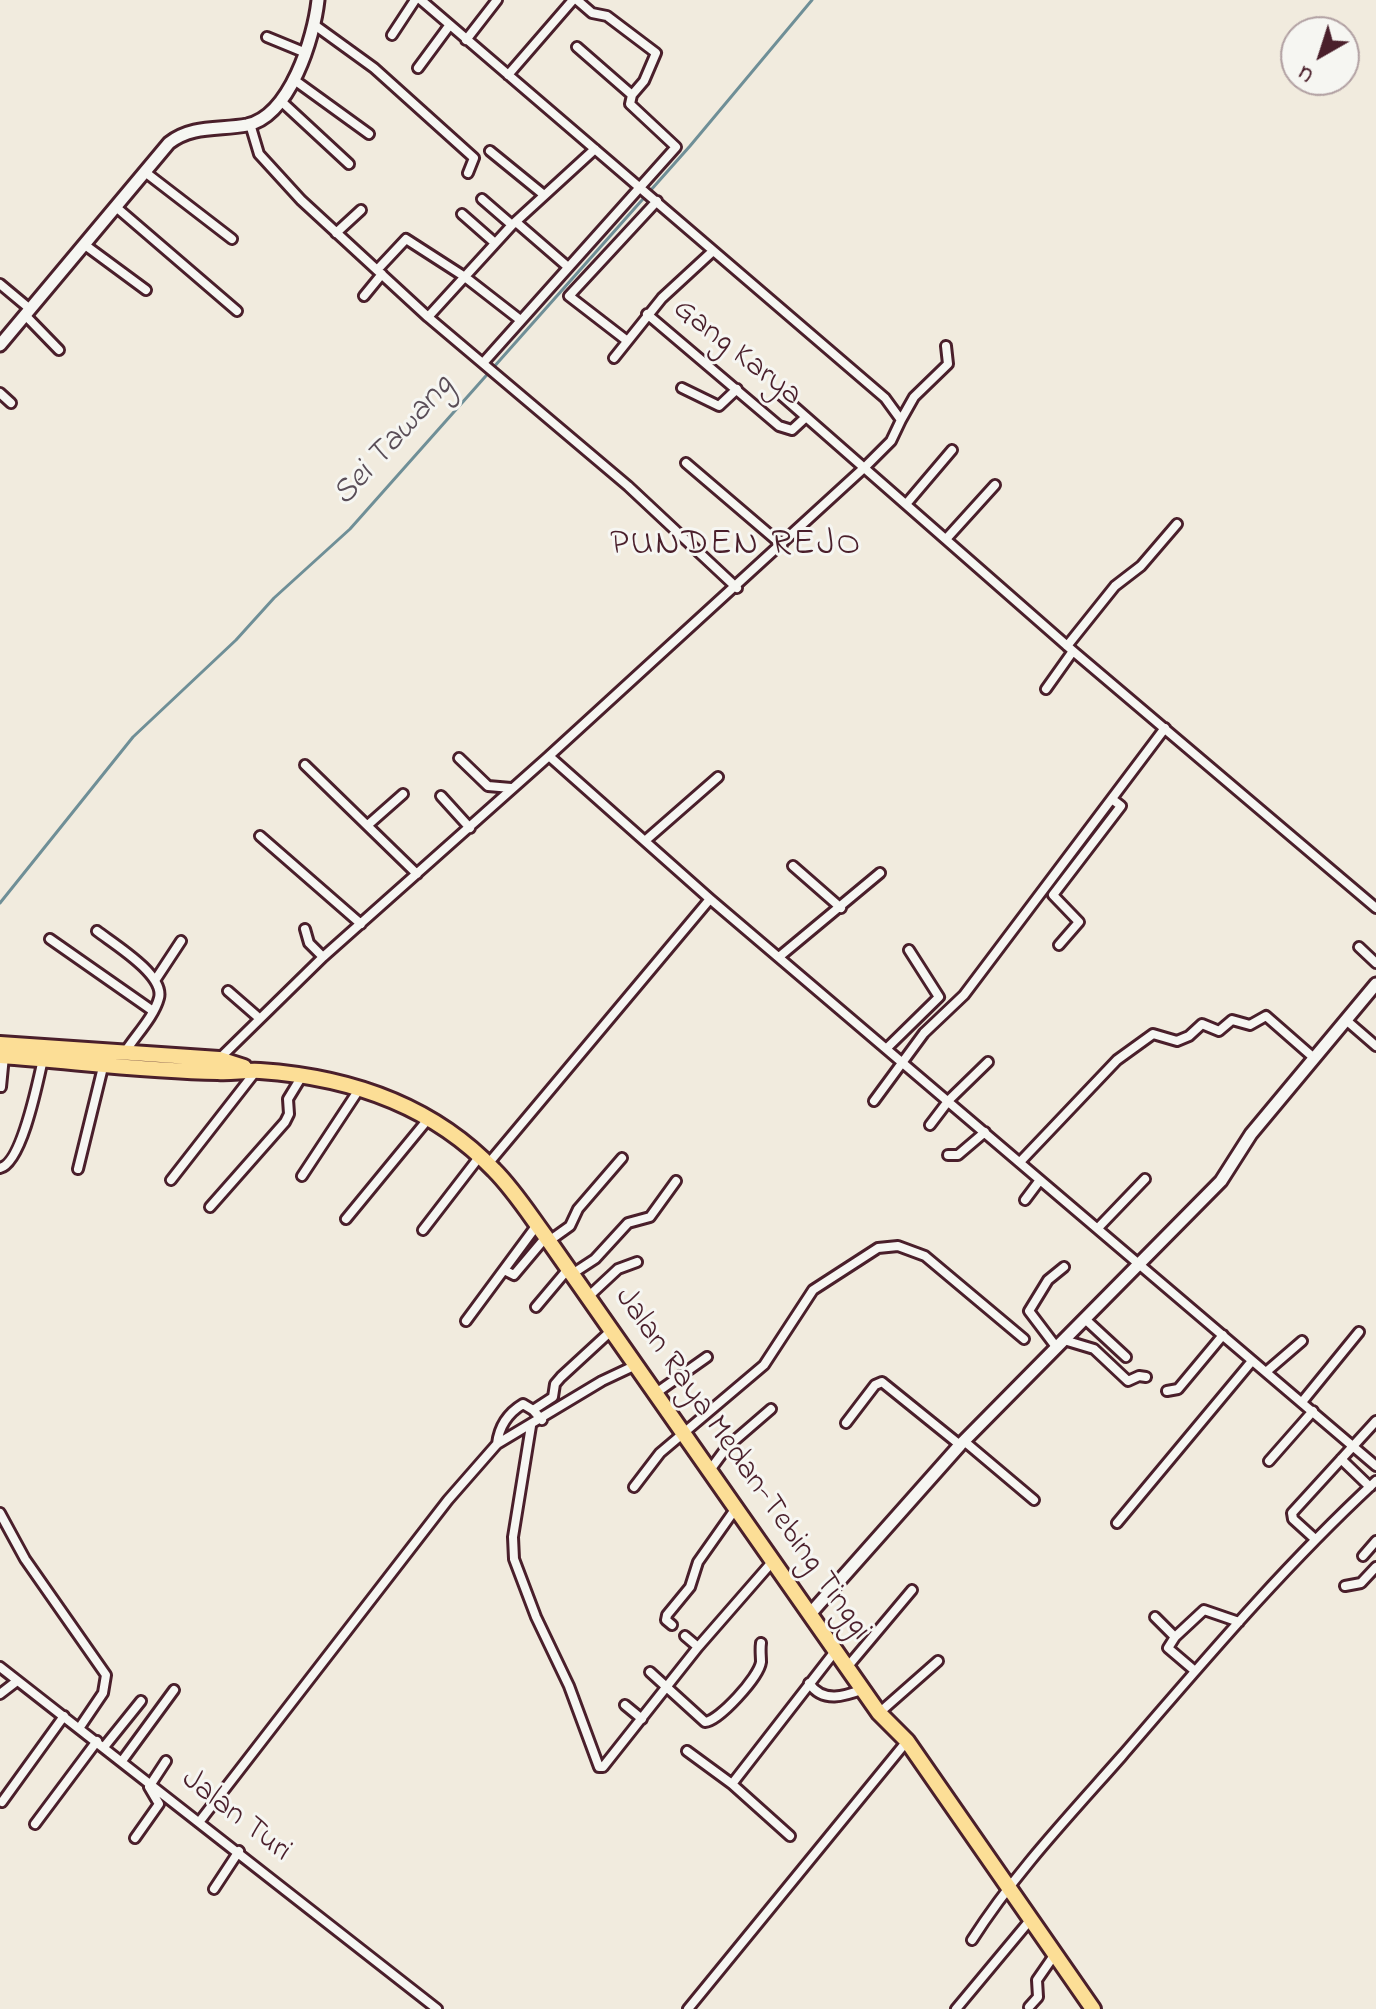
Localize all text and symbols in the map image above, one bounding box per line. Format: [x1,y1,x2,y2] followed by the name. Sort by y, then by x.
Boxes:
[1280,16,1360,96] north arrow
[1291,56,1322,90] text: U
[664,292,808,416] street label: Gang Karya
[326,368,464,516] water label: Sei Tawang
[610,525,862,569] district label: PUNDEN REJO
[604,1281,878,1649] street label: Jalan Raya Medan-Tebing Tinggi
[172,1762,298,1872] street label: Jalan Turi

